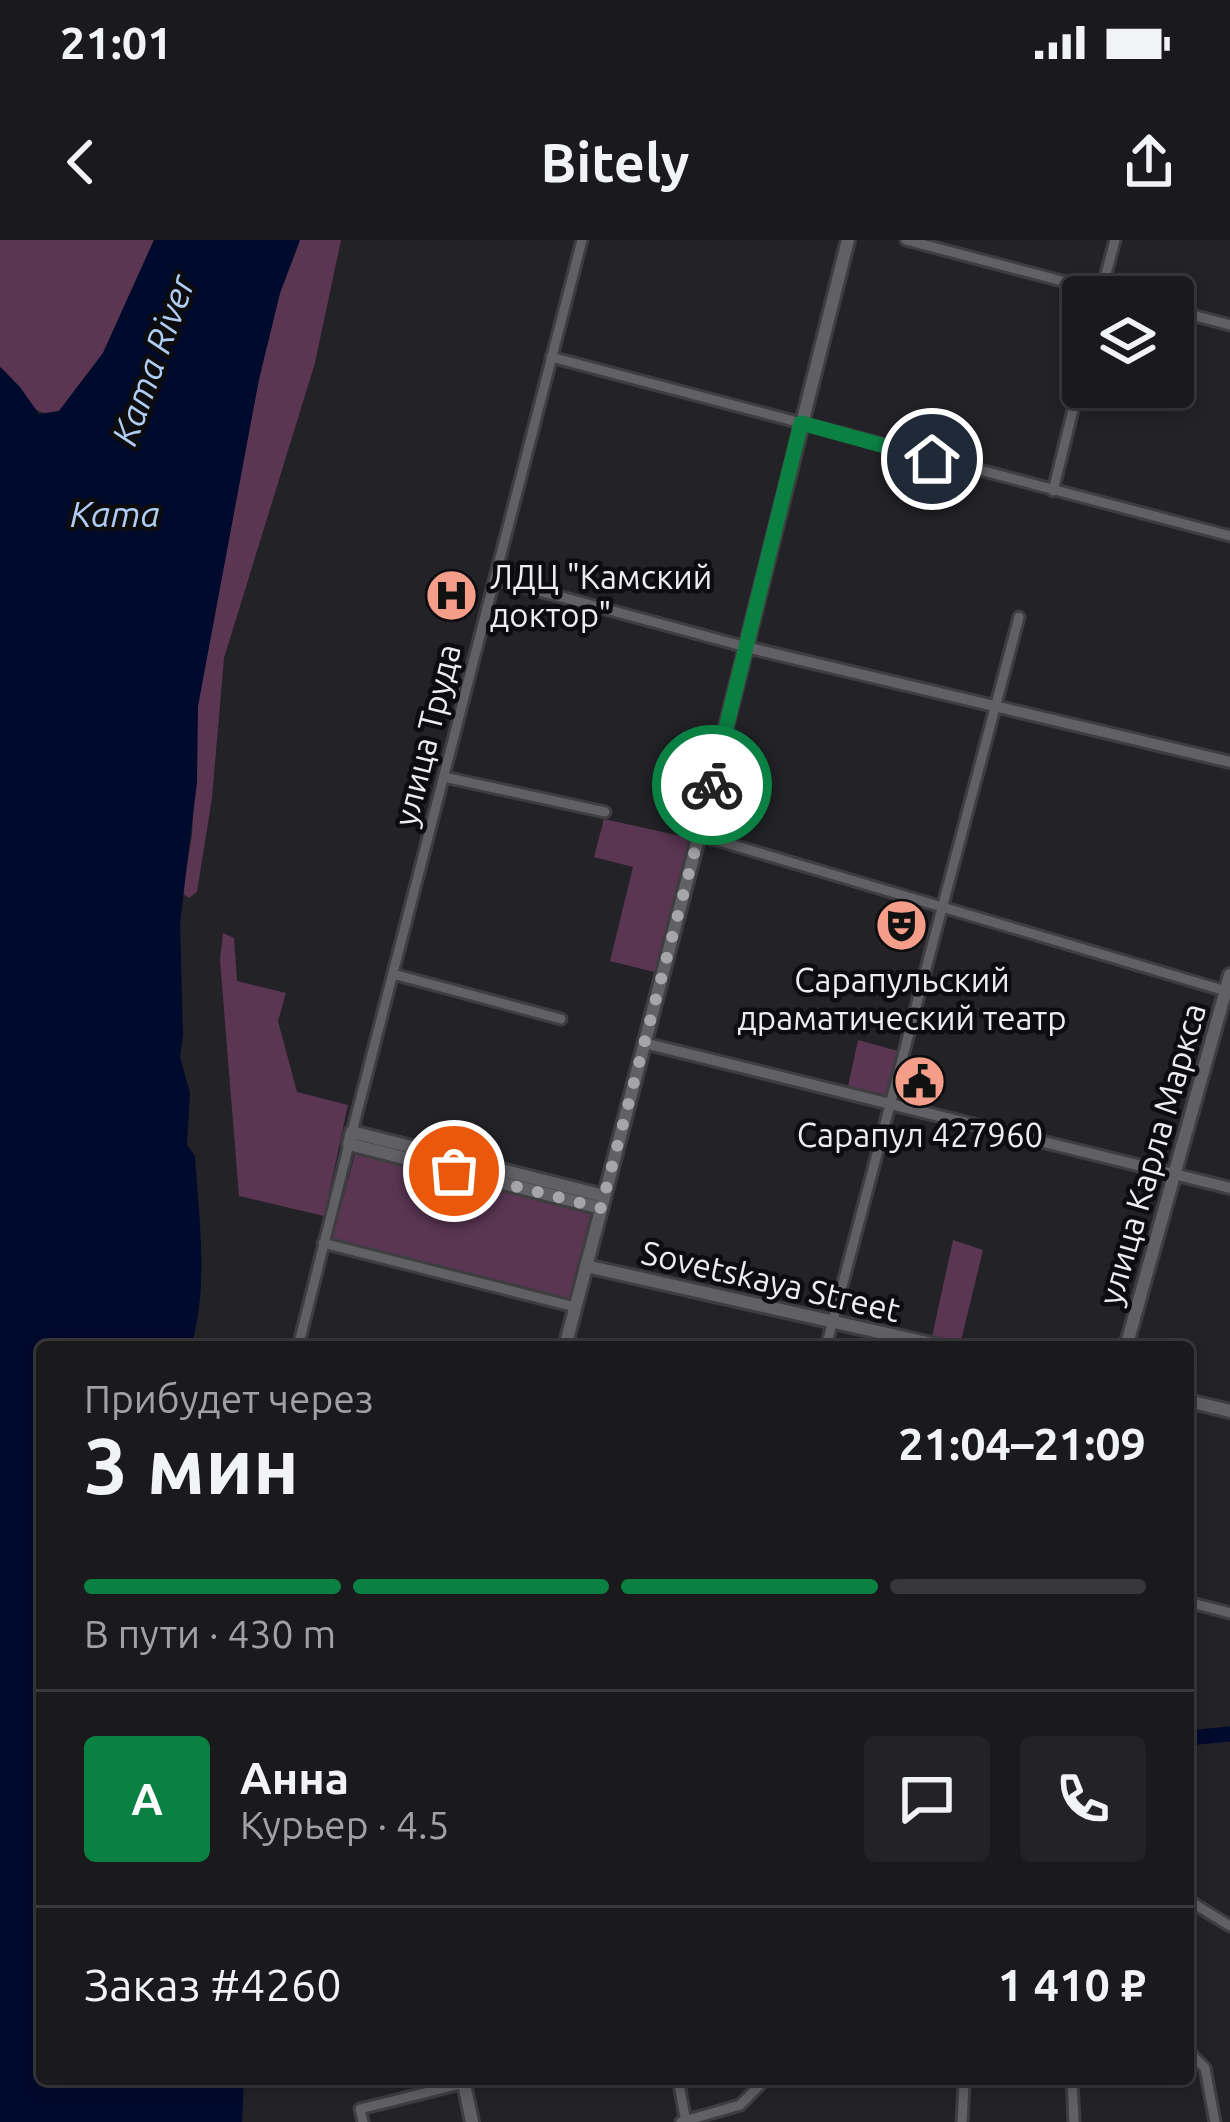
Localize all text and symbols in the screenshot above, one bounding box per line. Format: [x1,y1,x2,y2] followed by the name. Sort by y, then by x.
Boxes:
[60,17,173,68] text: 21:01
[48,129,114,195] icon: back
[1116,129,1182,195] icon: share
[541,132,689,192] text: Bitely
[103,268,203,451] water label: Kama River
[1062,276,1194,408] map controls
[1062,276,1194,408] button: layers
[881,408,983,510] pin
[899,426,965,492] icon: home
[70,493,160,534] water label: Kama
[490,558,712,633] place label: ЛДЦ "Камский доктор"
[423,568,479,624] hospital icon: ЛДЦ "Камский доктор"
[386,640,467,830] street label: улица Труда
[652,725,772,845] courier
[679,752,745,818] icon: bike
[874,898,930,954] theatre icon: Сарапульский драматический театр
[737,961,1067,1036] place label: Сарапульский драматический театр
[1091,999,1212,1309] street label: улица Карла Маркса
[892,1053,948,1109] public building icon: Сарапул 427960
[797,1116,1043,1153] place label: Сарапул 427960
[403,1120,505,1222] pin
[421,1138,487,1204] icon: bag
[638,1233,904,1328] street label: Sovetskaya Street
[84,1377,373,1420] text: Прибудет через
[898,1418,1146,1469] text: 21:04–21:09
[84,1421,299,1509] text: 3 мин
[84,1612,336,1655] text: В пути · 430 m
[864,1736,990,1862] button: chat
[1020,1736,1146,1862] button: phone
[240,1752,349,1803] text: Анна
[131,1773,163,1824] text: А
[240,1803,450,1846] text: Курьер · 4.5
[84,1959,342,2010] text: Заказ #4260
[998,1959,1146,2010] text: 1 410 ₽

